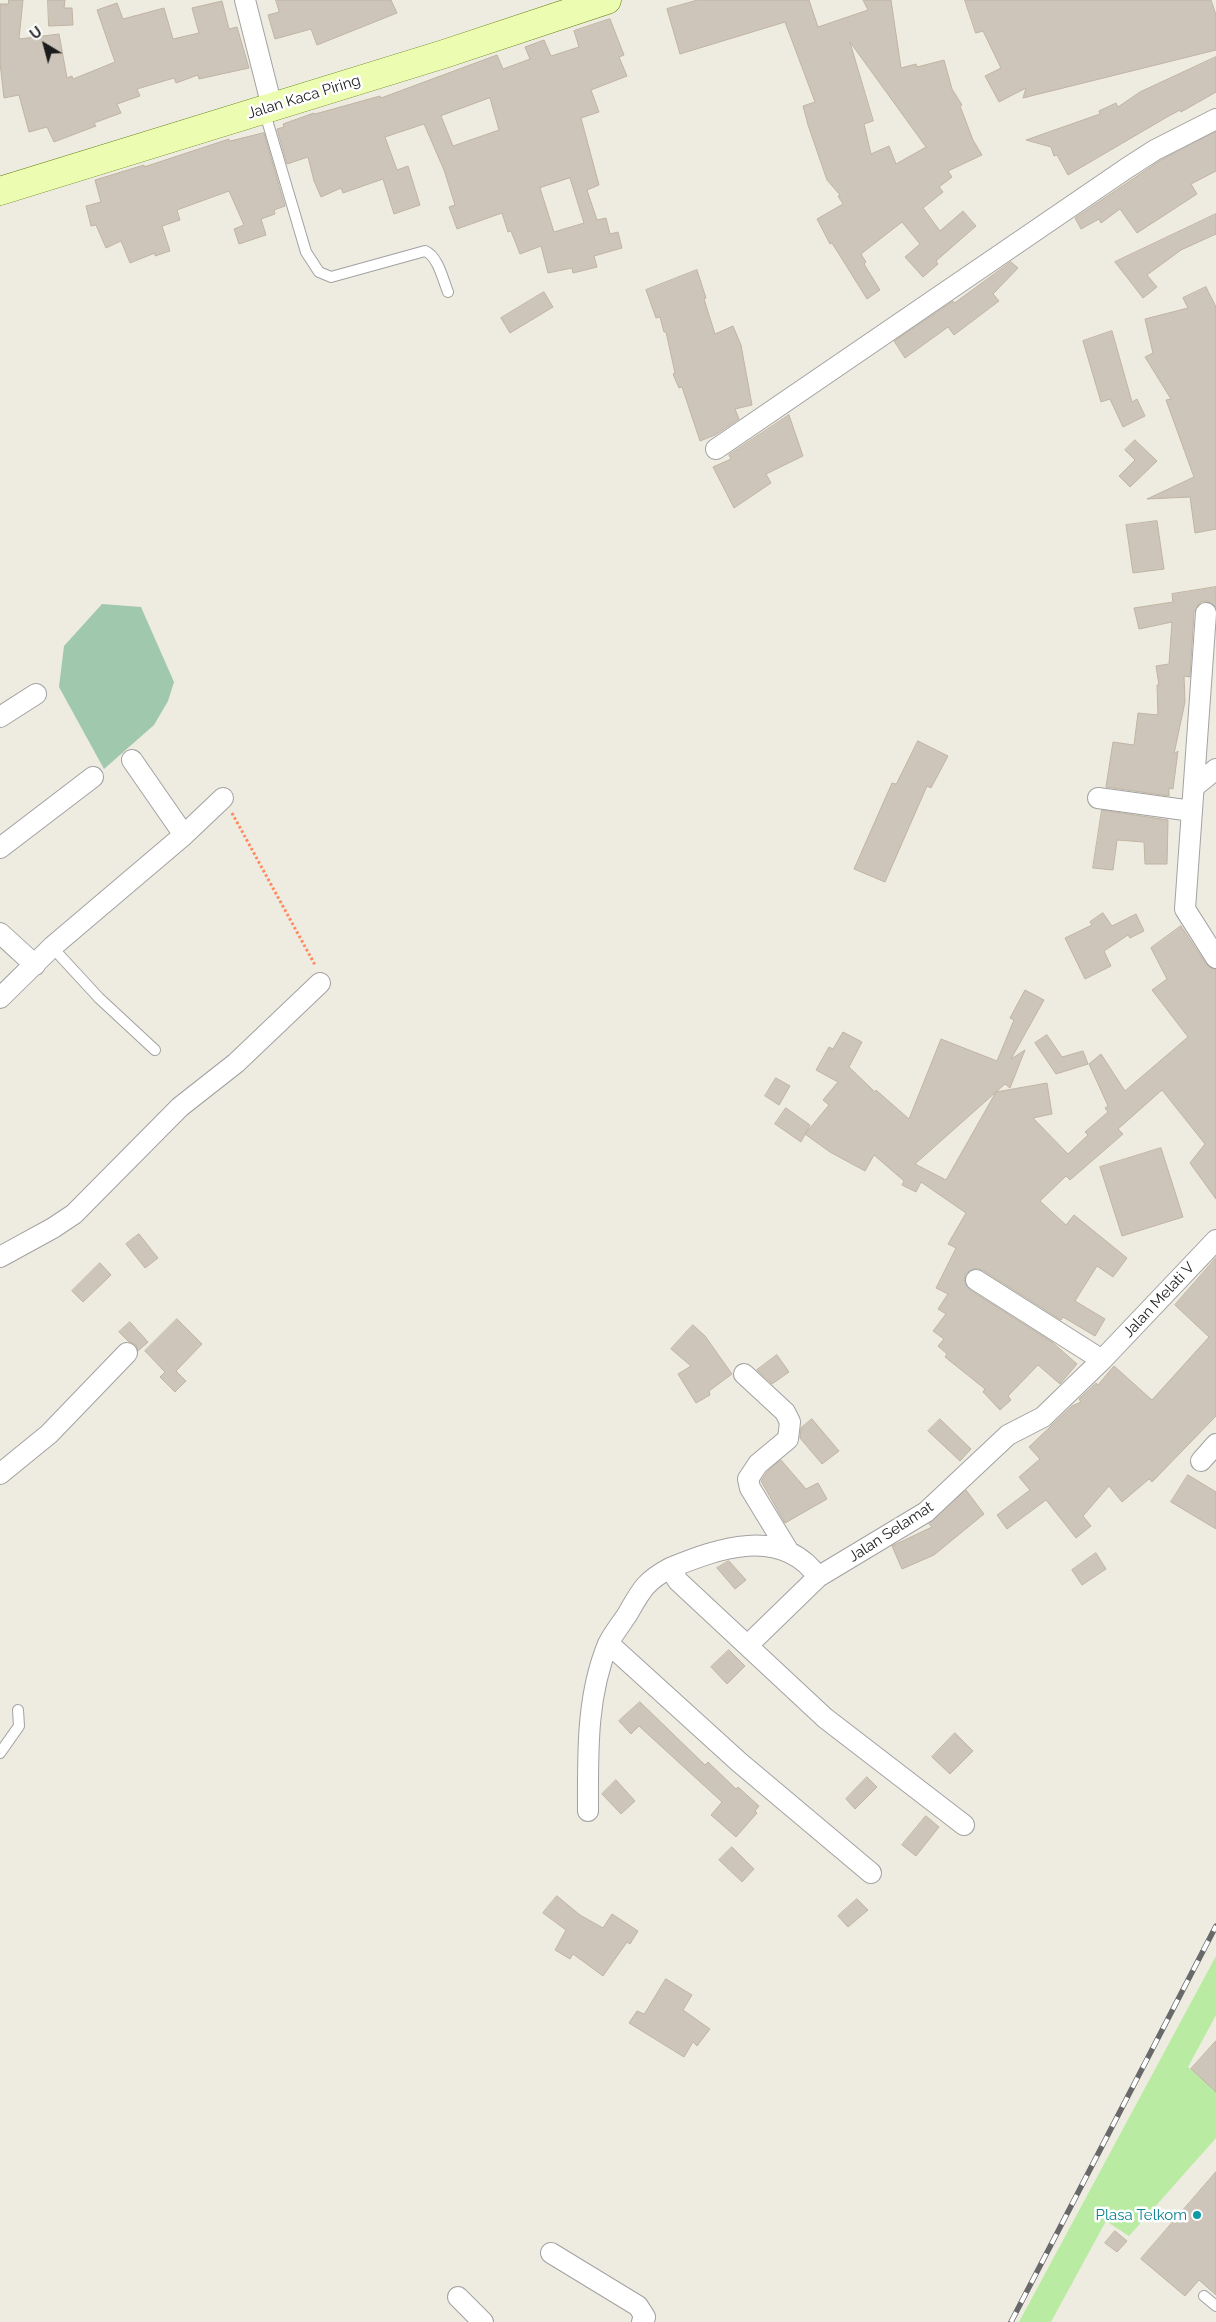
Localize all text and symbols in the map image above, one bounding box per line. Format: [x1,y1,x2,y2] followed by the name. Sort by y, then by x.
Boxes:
[20,20,70,70] north arrow
[27,23,45,43] text: U
[245,71,363,123] street label: Jalan Kaca Piring
[1120,1259,1198,1341] street label: Jalan Melati V
[845,1498,937,1566] street label: Jalan Selamat
[1096,2206,1187,2224] place label: Plasa Telkom
[1191,2209,1203,2221] marker: Plasa Telkom

